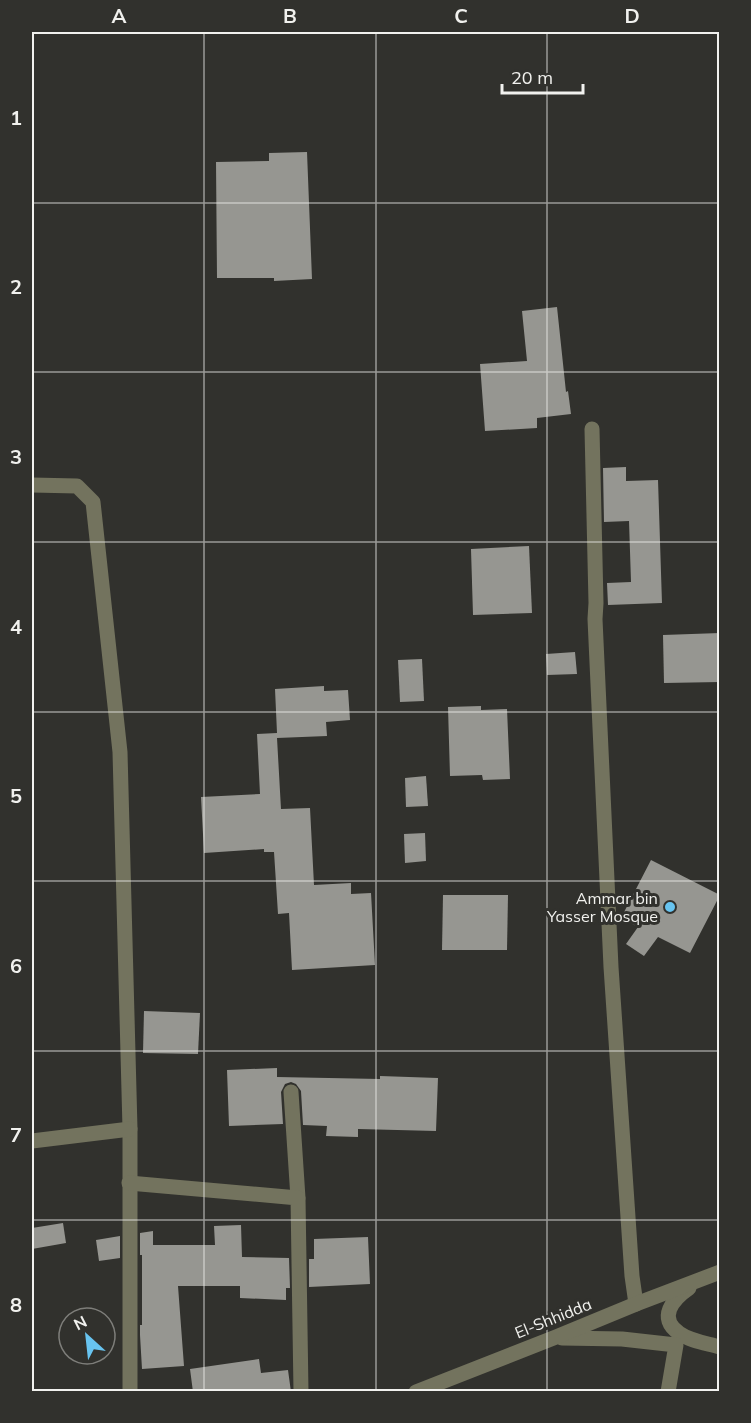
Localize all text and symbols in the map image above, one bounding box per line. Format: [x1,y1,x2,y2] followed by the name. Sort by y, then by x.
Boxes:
[112,3,127,28] text: A
[283,3,297,28] text: B
[454,3,468,28] text: C
[624,3,640,28] text: D
[502,57,583,95] scale bar
[511,66,553,89] text: 20 m
[10,105,22,130] text: 1
[10,274,22,299] text: 2
[10,444,22,469] text: 3
[10,614,22,639] text: 4
[10,783,22,808] text: 5
[546,888,658,926] place label: Ammar bin Yasser Mosque
[663,900,677,914] marker: Ammar bin Yasser Mosque
[10,953,22,978] text: 6
[10,1122,22,1147] text: 7
[10,1292,22,1317] text: 8
[512,1294,594,1342] street label: El-Shhidda
[57,1306,117,1366] north arrow
[70,1311,90,1334] text: N

